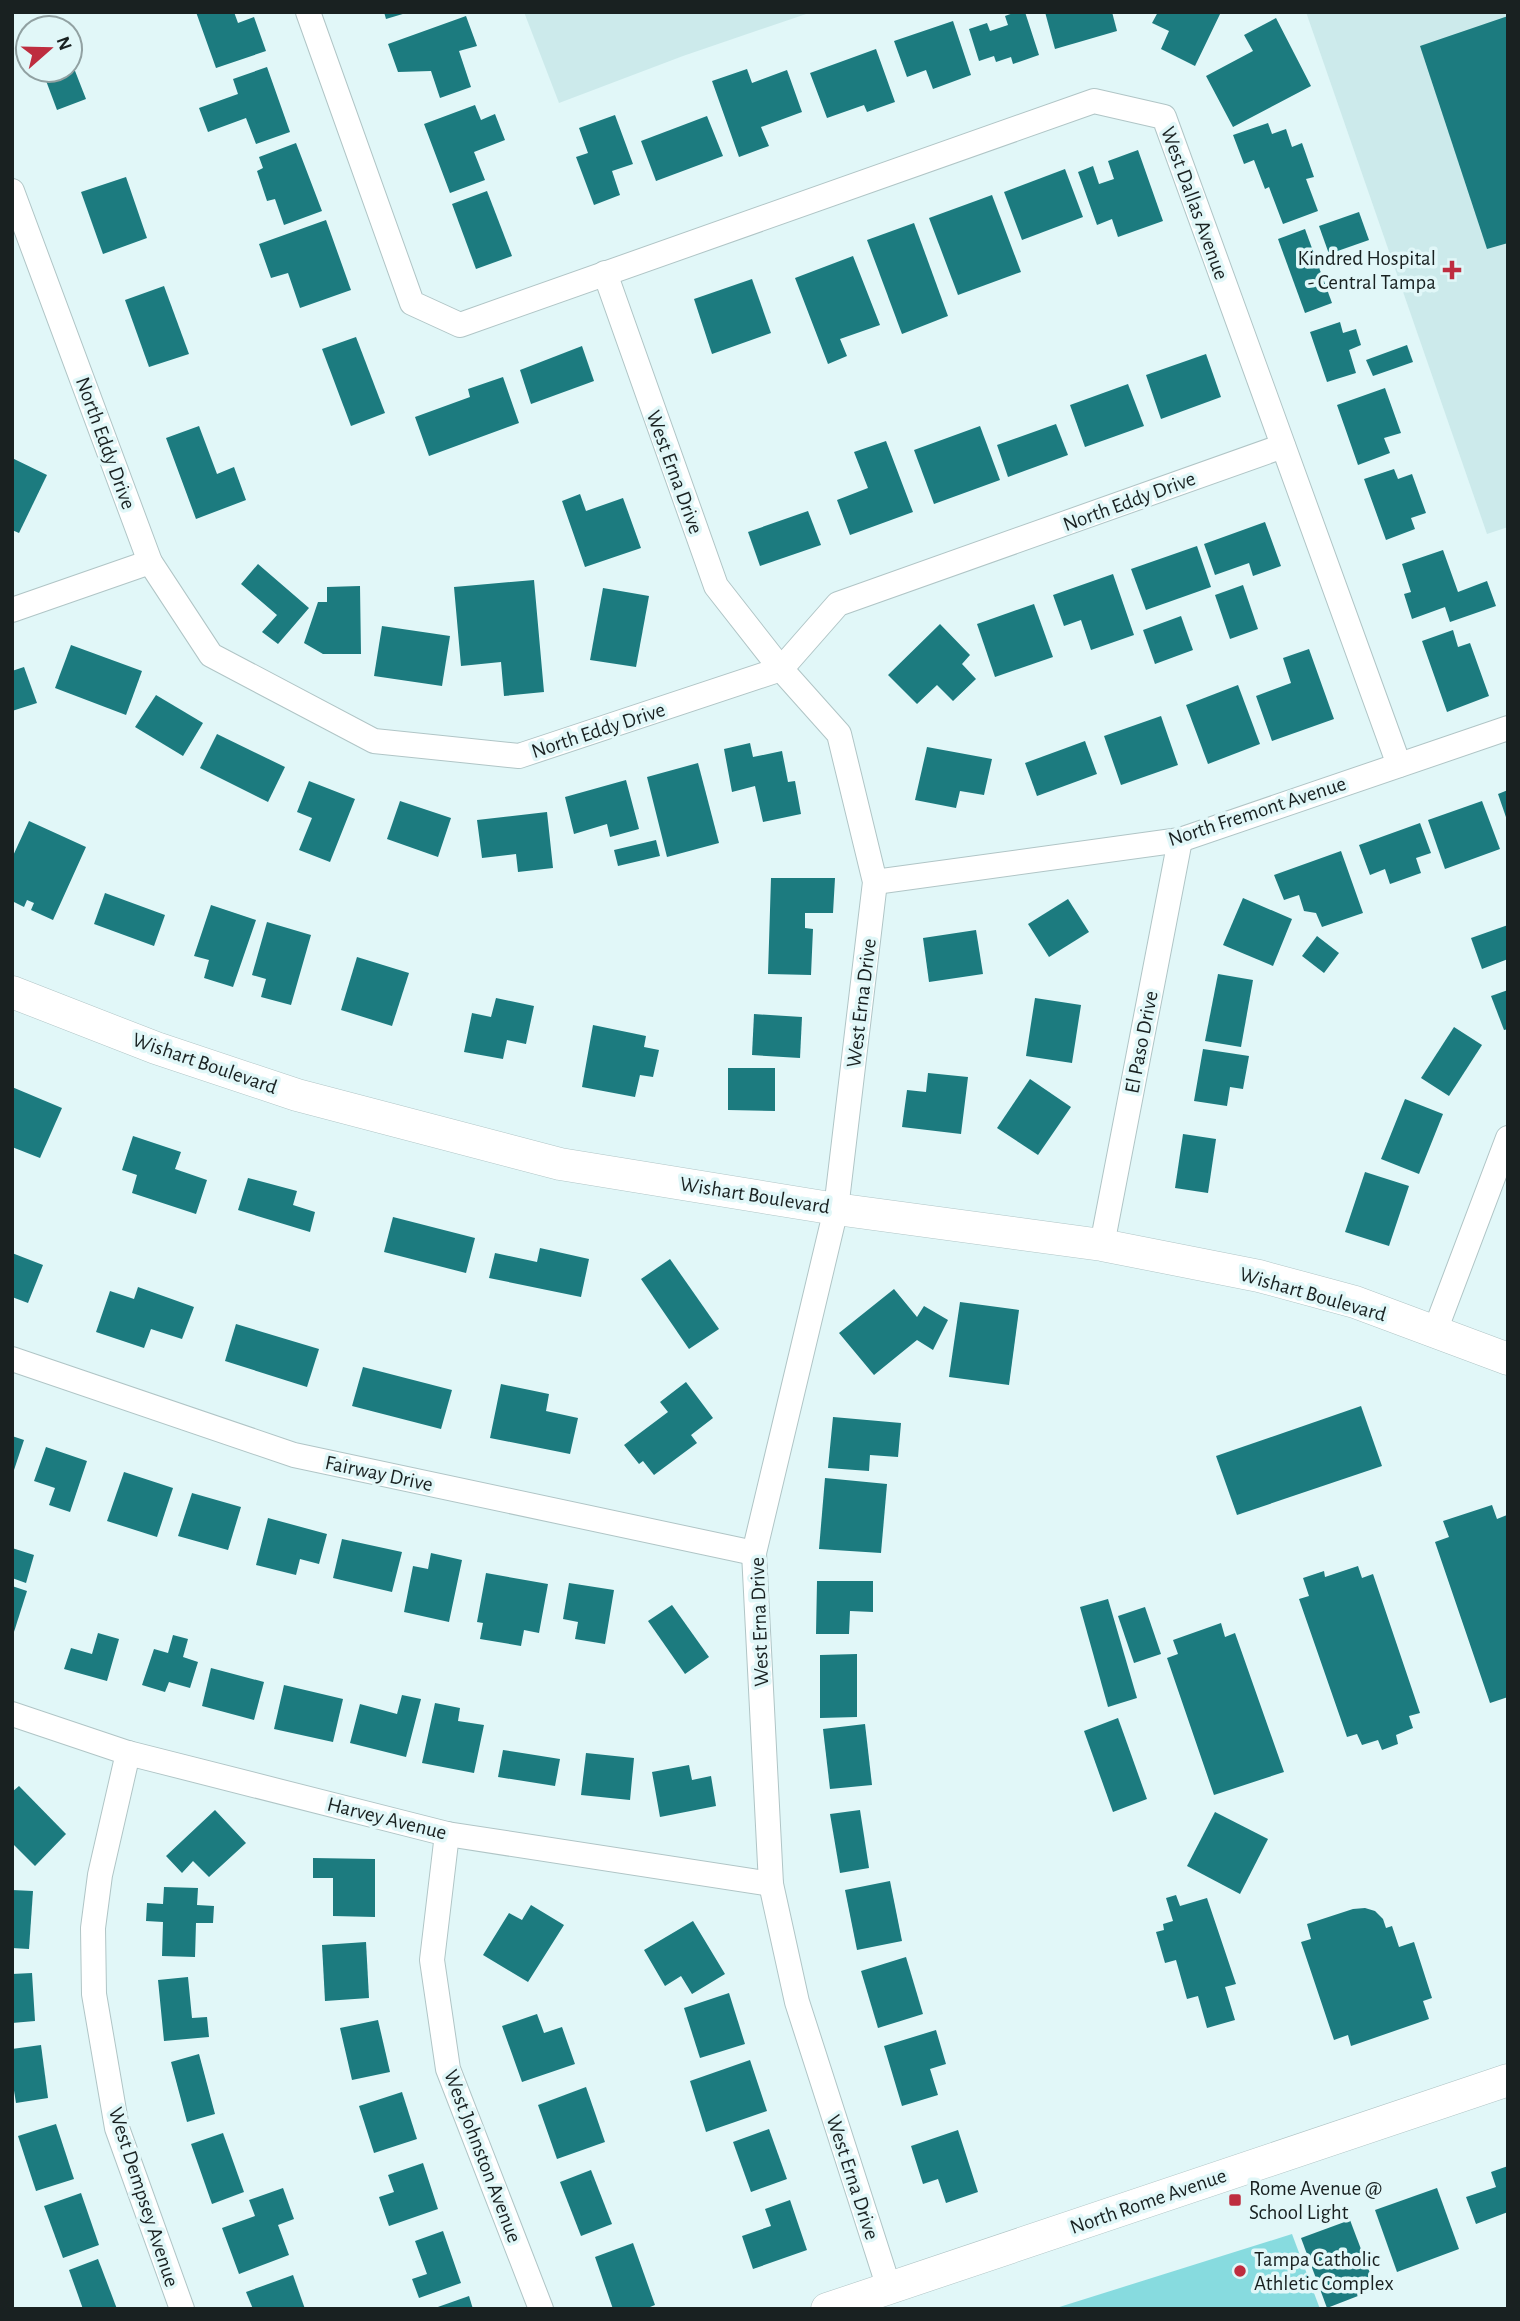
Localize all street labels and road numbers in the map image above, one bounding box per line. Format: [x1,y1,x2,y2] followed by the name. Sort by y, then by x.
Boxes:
[1157,124,1232,283] street label: West Dallas Avenue
[72,374,139,512] street label: North Eddy Drive
[642,408,707,537] street label: West Erna Drive
[1060,468,1198,535] street label: North Eddy Drive
[529,699,668,762] street label: North Eddy Drive
[1166,773,1349,850] street label: North Fremont Avenue
[843,937,880,1069] street label: West Erna Drive
[1121,989,1162,1095] street label: El Paso Drive
[130,1029,280,1098] street label: Wishart Boulevard
[678,1173,832,1218] street label: Wishart Boulevard
[1237,1263,1389,1325] street label: Wishart Boulevard
[323,1452,435,1495] street label: Fairway Drive
[747,1557,772,1687] street label: West Erna Drive
[325,1793,449,1843] street label: Harvey Avenue
[440,2067,525,2245] street label: West Johnston Avenue
[105,2105,182,2289] street label: West Dempsey Avenue
[822,2112,883,2242] street label: West Erna Drive
[1067,2165,1229,2238] street label: North Rome Avenue

